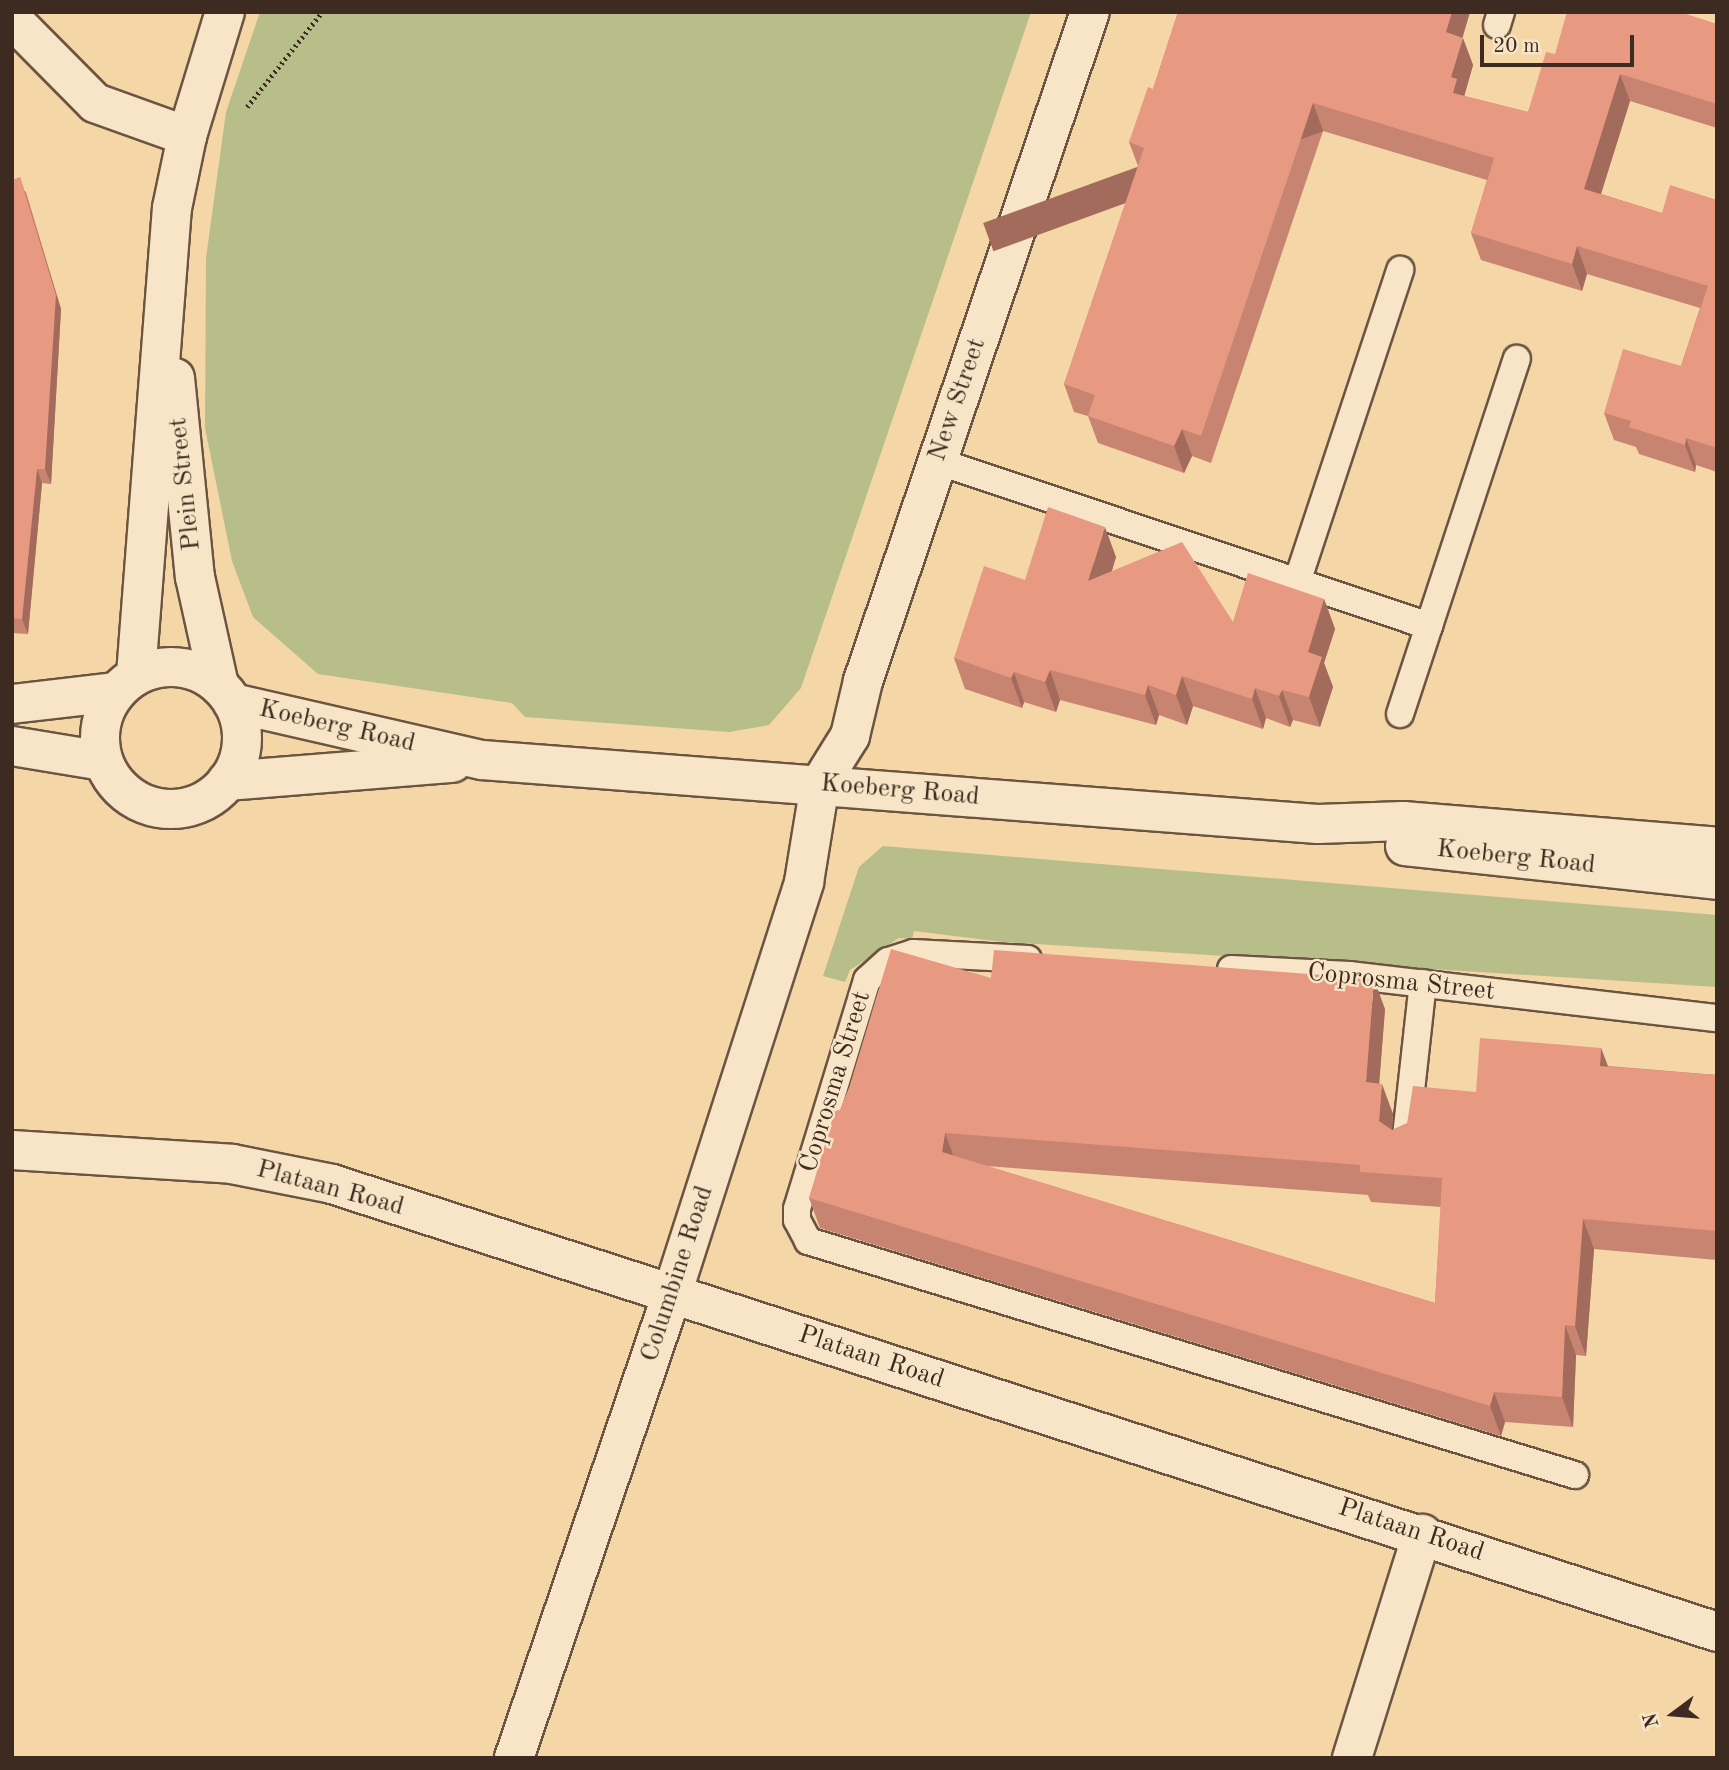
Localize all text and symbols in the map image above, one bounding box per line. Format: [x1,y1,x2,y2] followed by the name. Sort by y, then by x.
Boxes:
[1484,21,1638,65] scale bar
[1493,36,1540,57] text: 20 m
[922,334,994,466] street label: New Street
[163,416,209,552] street label: Plein Street
[256,694,418,760] street label: Koeberg Road
[819,769,981,813] street label: Koeberg Road
[1435,834,1597,882] street label: Koeberg Road
[1306,958,1496,1008] street label: Coprosma Street
[794,987,878,1177] street label: Coprosma Street
[253,1154,407,1224] street label: Plataan Road
[635,1182,721,1366] street label: Columbine Road
[794,1320,948,1396] street label: Plataan Road
[1334,1493,1488,1569] street label: Plataan Road
[1638,1679,1708,1749] north arrow
[1641,1710,1663,1730] text: N

